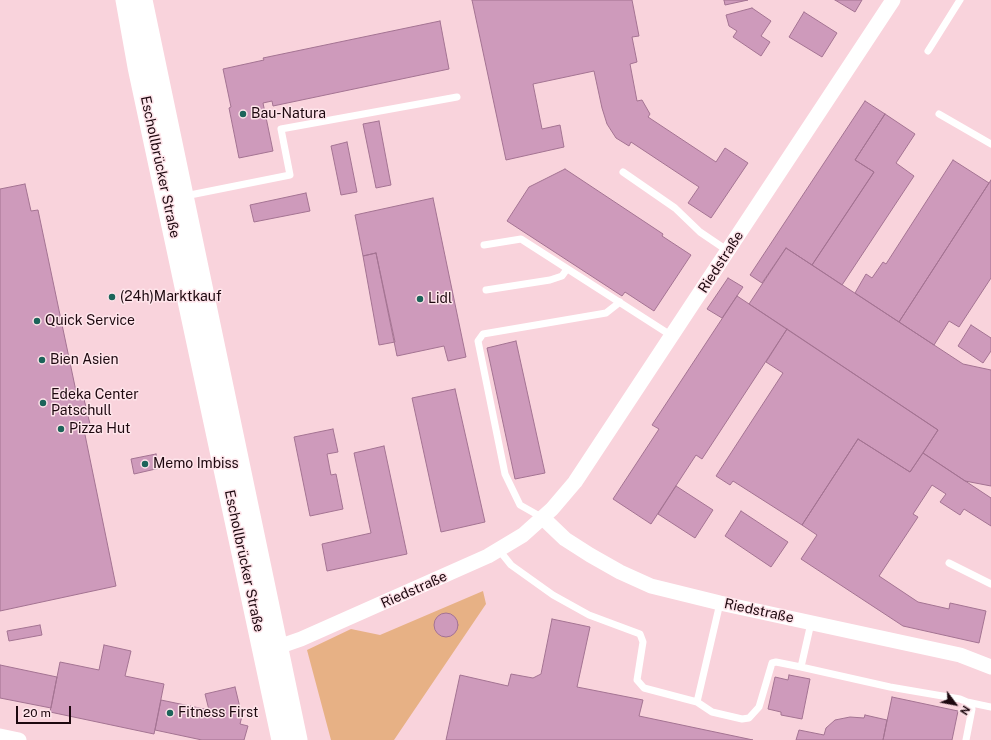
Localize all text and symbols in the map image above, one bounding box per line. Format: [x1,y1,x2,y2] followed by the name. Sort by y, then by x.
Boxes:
[137,94,183,240] street label: Eschollbrücker Straße
[251,106,326,122] place label: Bau-Natura
[238,109,248,119] marker: Bau-Natura
[695,228,747,296] street label: Riedstraße
[120,289,222,305] place label: (24h)Marktkauf
[428,291,452,307] place label: Lidl
[107,292,117,302] marker: (24h)Marktkauf
[415,294,425,304] marker: Lidl
[45,313,135,329] place label: Quick Service
[32,316,42,326] marker: Quick Service
[50,352,119,368] place label: Bien Asien
[37,355,47,365] marker: Bien Asien
[51,387,139,420] place label: Edeka Center Patschull
[38,398,48,408] marker: Edeka Center Patschull
[69,421,130,437] place label: Pizza Hut
[56,424,66,434] marker: Pizza Hut
[153,456,239,472] place label: Memo Imbiss
[140,459,150,469] marker: Memo Imbiss
[221,488,267,634] street label: Eschollbrücker Straße
[378,568,450,612] street label: Riedstraße
[723,595,795,627] street label: Riedstraße
[935,684,975,724] north arrow
[18,698,73,724] scale bar
[958,704,973,717] text: N
[178,705,258,721] place label: Fitness First
[23,706,51,720] text: 20 m
[165,708,175,718] marker: Fitness First

